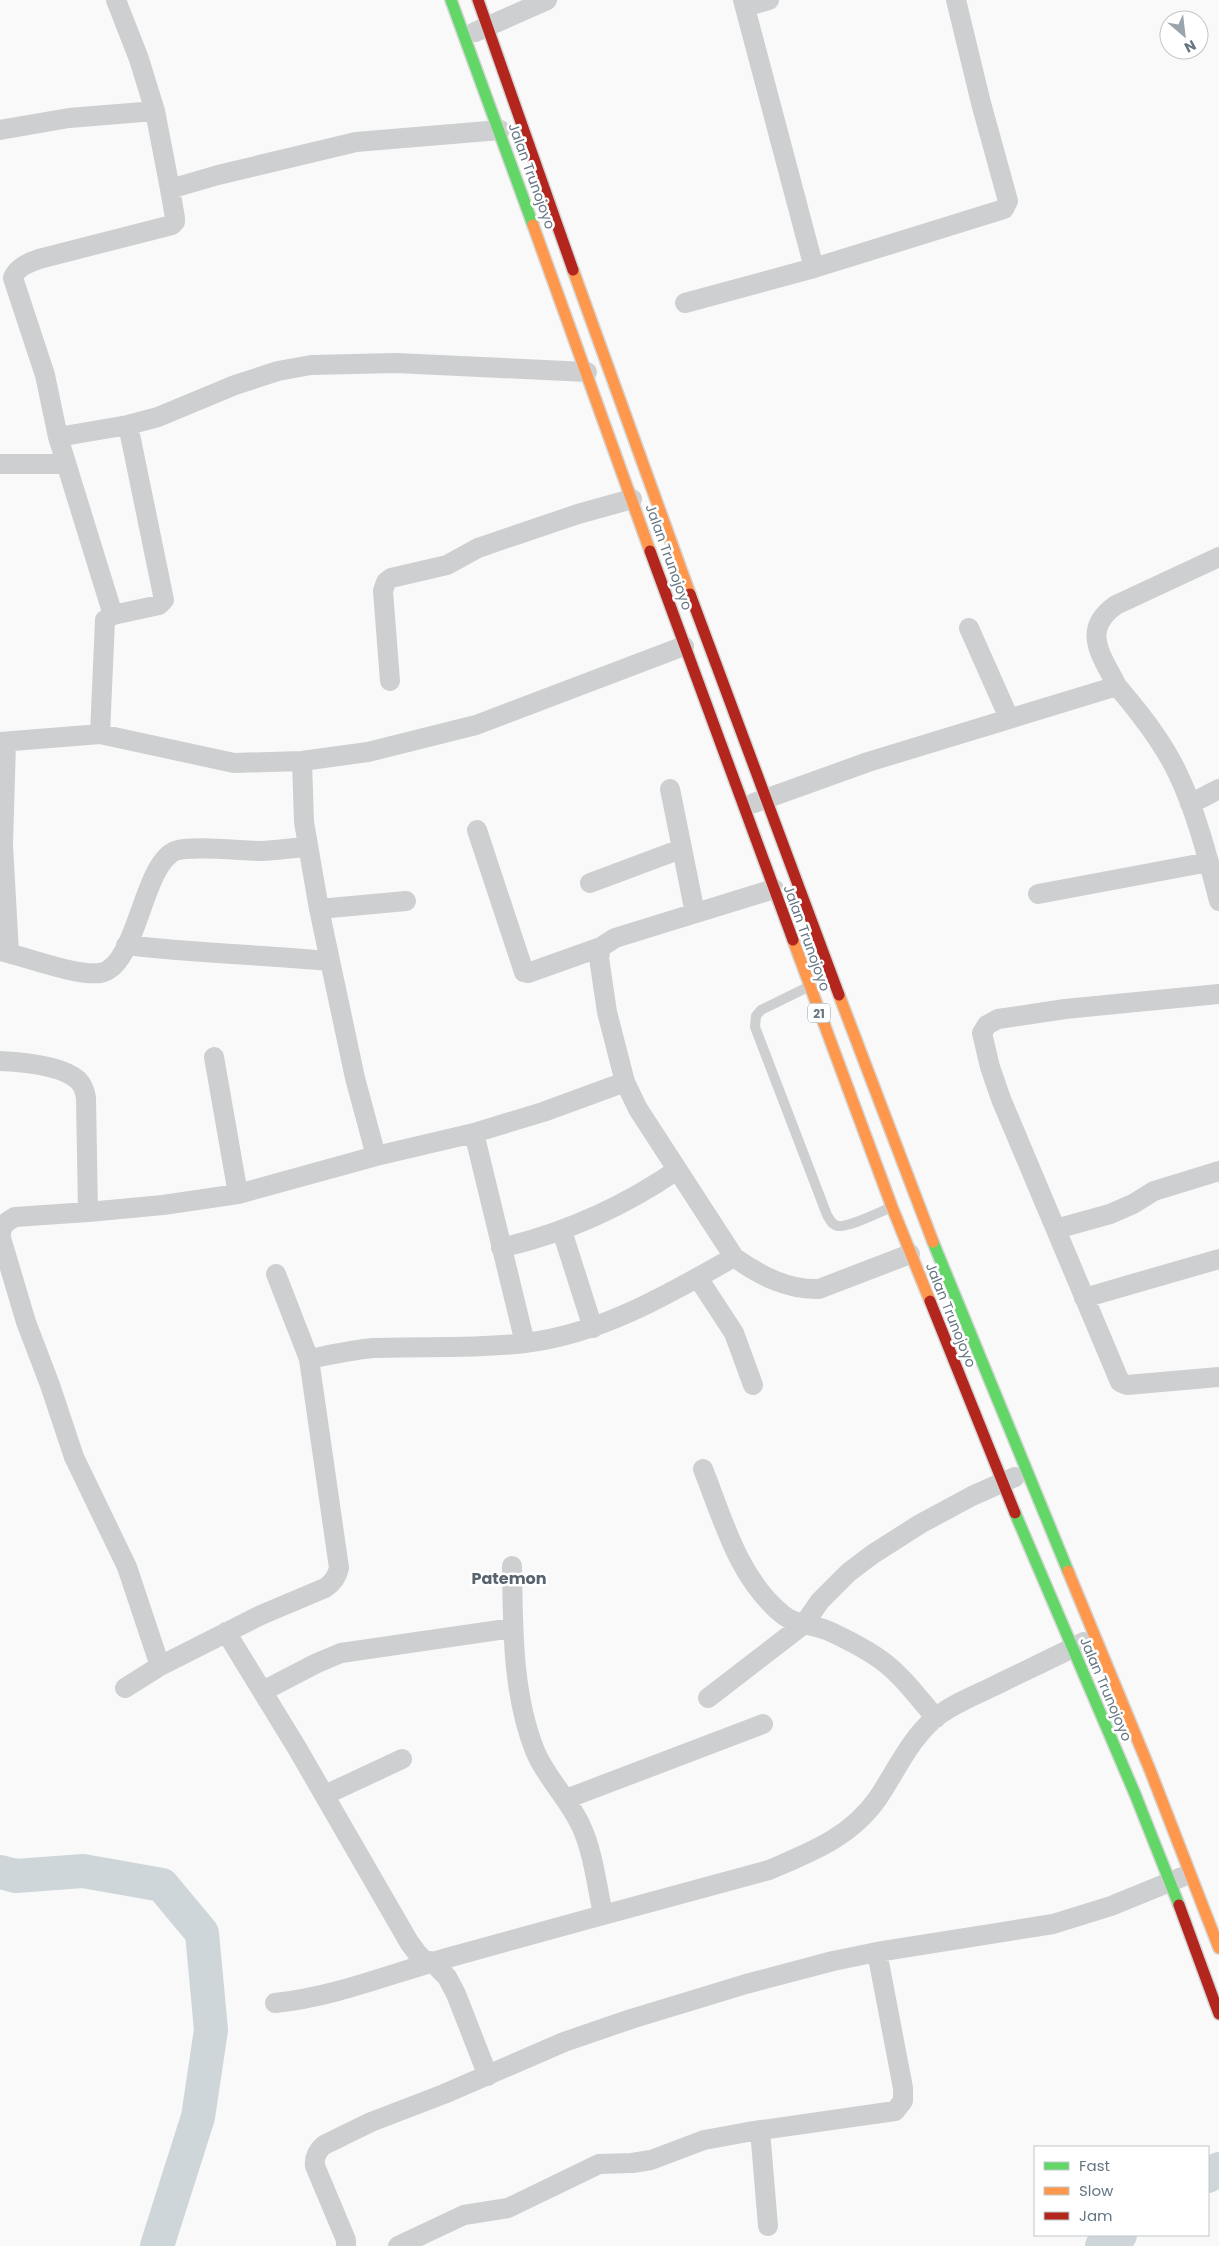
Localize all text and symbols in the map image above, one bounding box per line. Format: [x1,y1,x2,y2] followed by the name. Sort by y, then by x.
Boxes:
[1159,10,1209,60] north arrow
[1181,35,1199,58] text: N
[504,120,560,232] street label: Jalan Trunojoyo
[641,501,697,613] street label: Jalan Trunojoyo
[779,882,835,994] street label: Jalan Trunojoyo
[808,1004,830,1022] road number: 21
[921,1260,981,1370] street label: Jalan Trunojoyo
[471,1567,547,1590] district label: Patemon
[1075,1634,1137,1744] street label: Jalan Trunojoyo
[1034,2146,1209,2236] legend
[1079,2155,1110,2176] text: Fast
[1079,2180,1114,2201] text: Slow
[1079,2205,1113,2226] text: Jam

